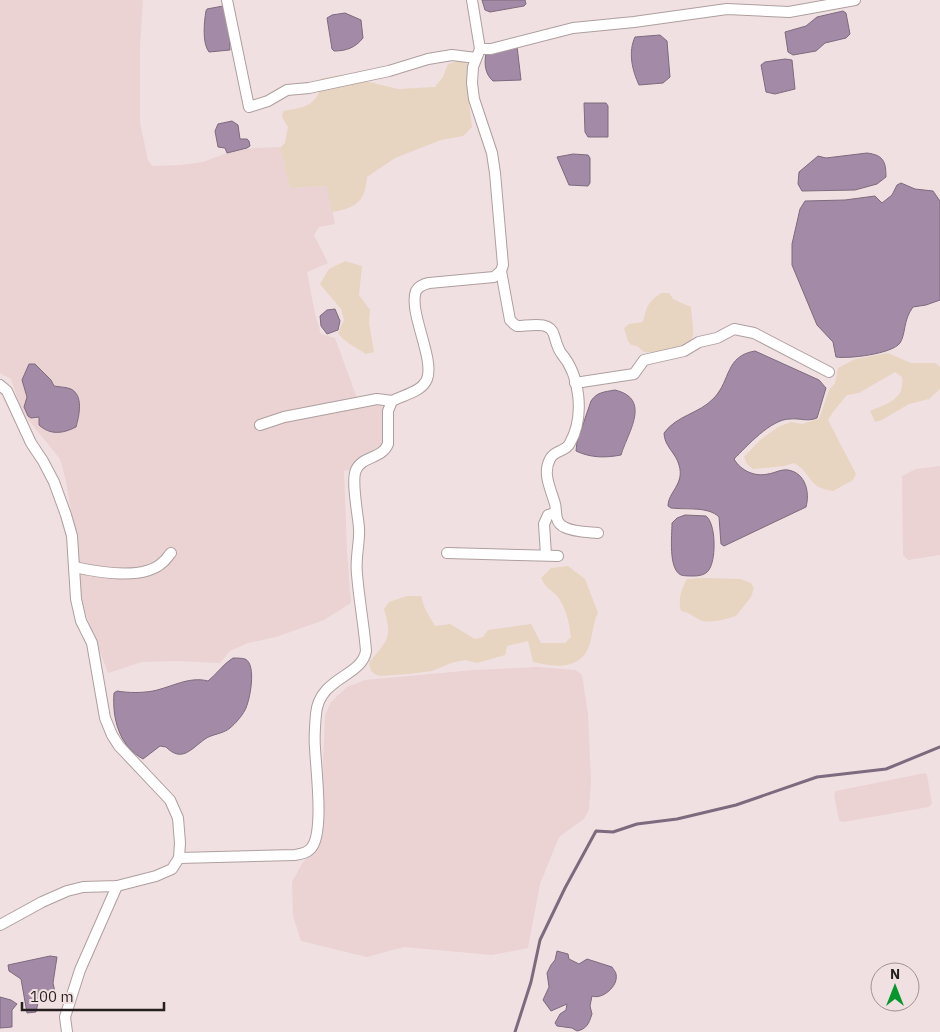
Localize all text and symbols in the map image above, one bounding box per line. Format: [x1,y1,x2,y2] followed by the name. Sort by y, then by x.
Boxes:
[870,962,920,1012] north arrow
[890,965,900,983] text: N
[22,980,165,1012] scale bar
[30,987,74,1006] text: 100 m

